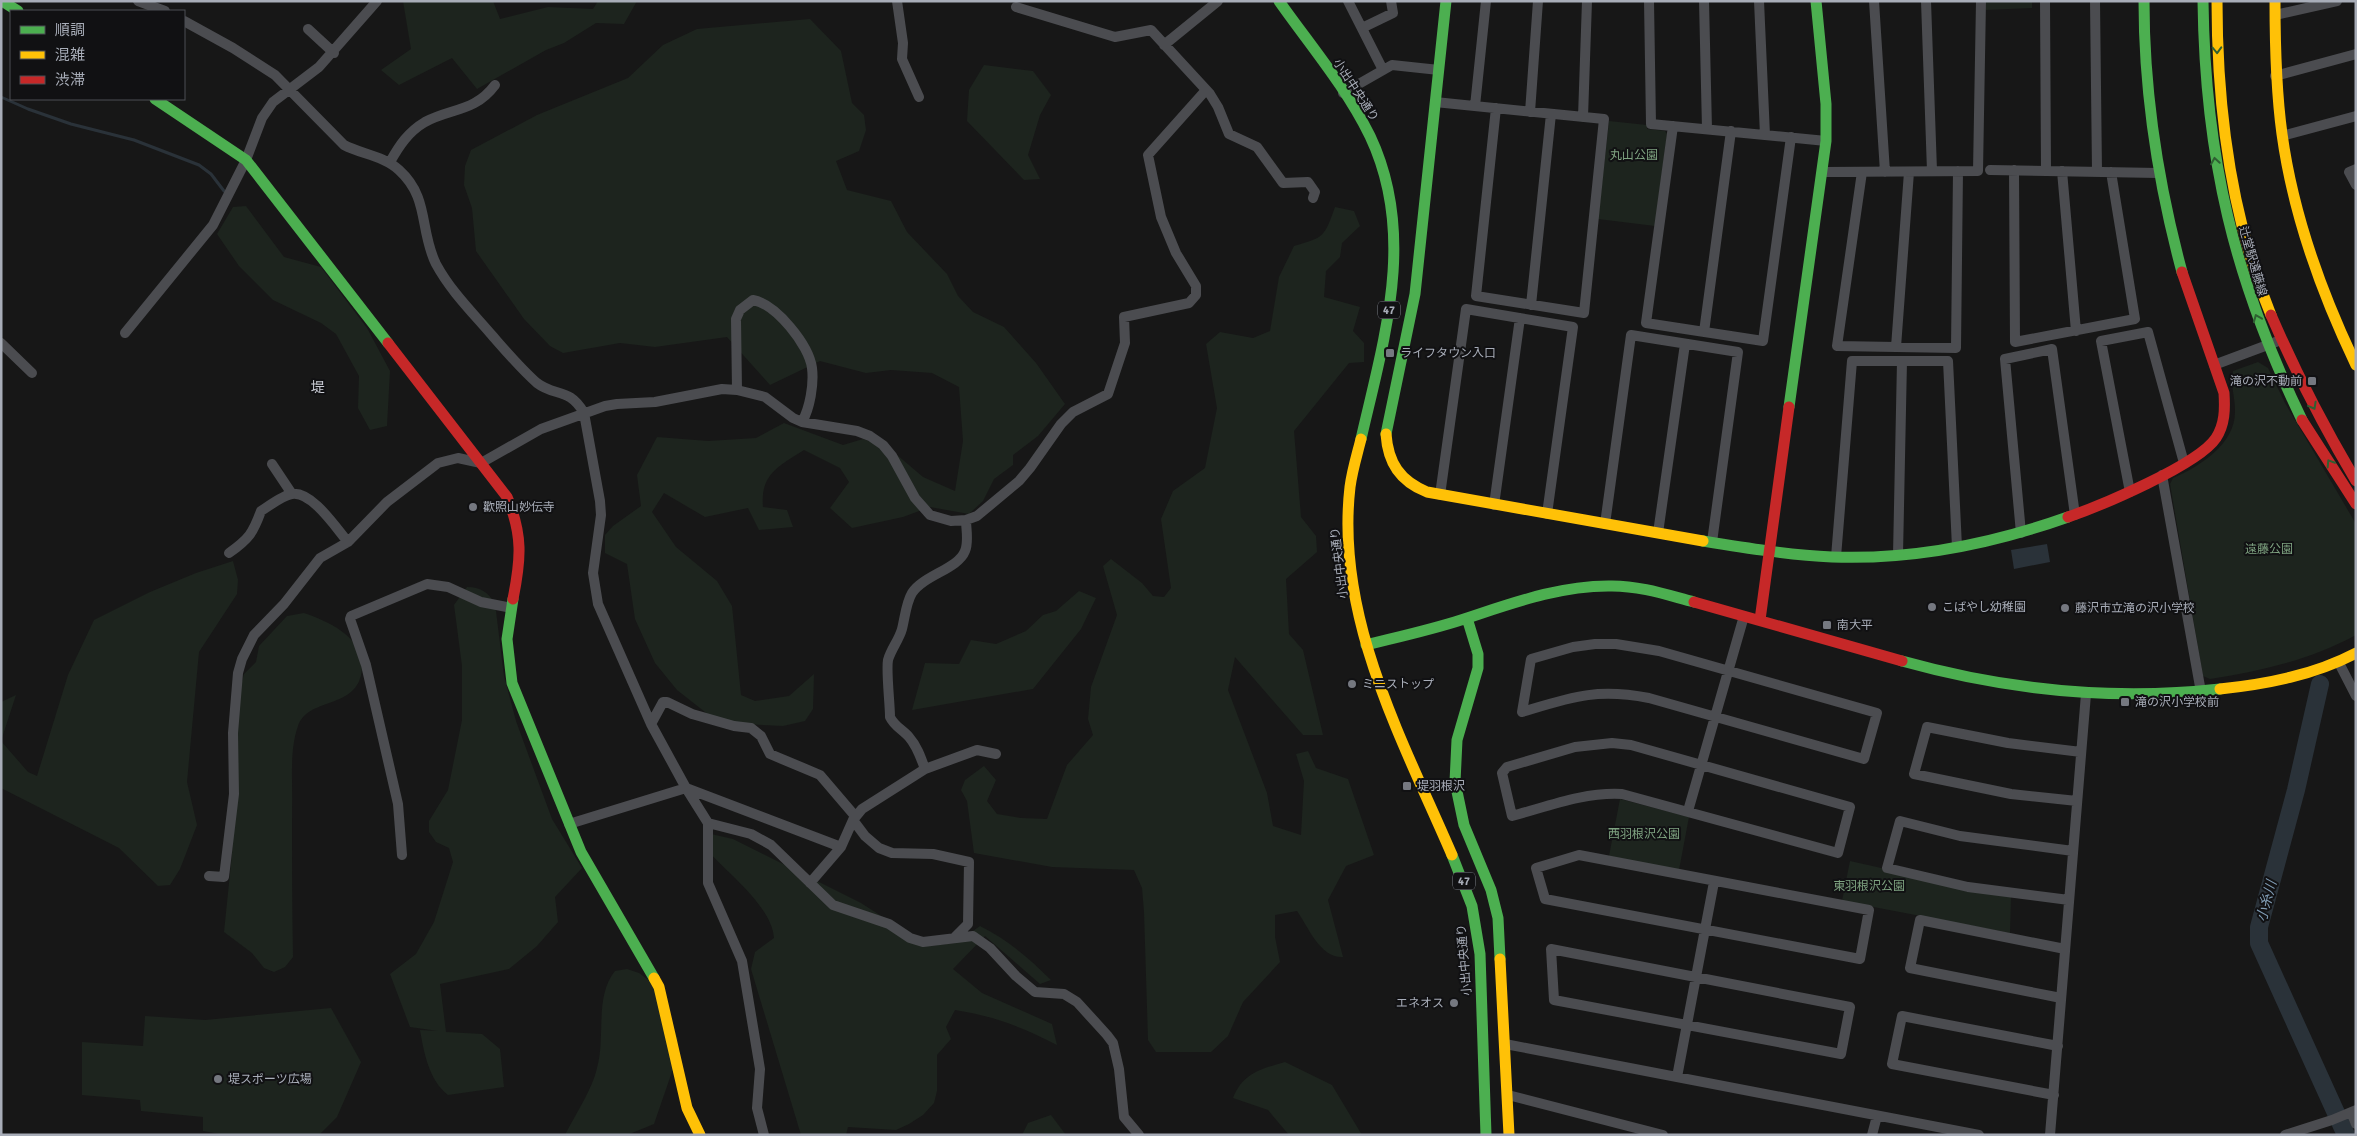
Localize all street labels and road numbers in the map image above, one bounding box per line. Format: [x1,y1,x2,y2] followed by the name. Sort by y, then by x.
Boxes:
[1330,56,1381,125] street label: 小出中央通り
[2235,224,2270,298] street label: 辻堂駅遠藤線
[1378,302,1400,318] road number: 47
[1328,526,1351,600] street label: 小出中央通り
[1453,872,1475,889] road number: 47
[1454,923,1475,996] street label: 小出中央通り

